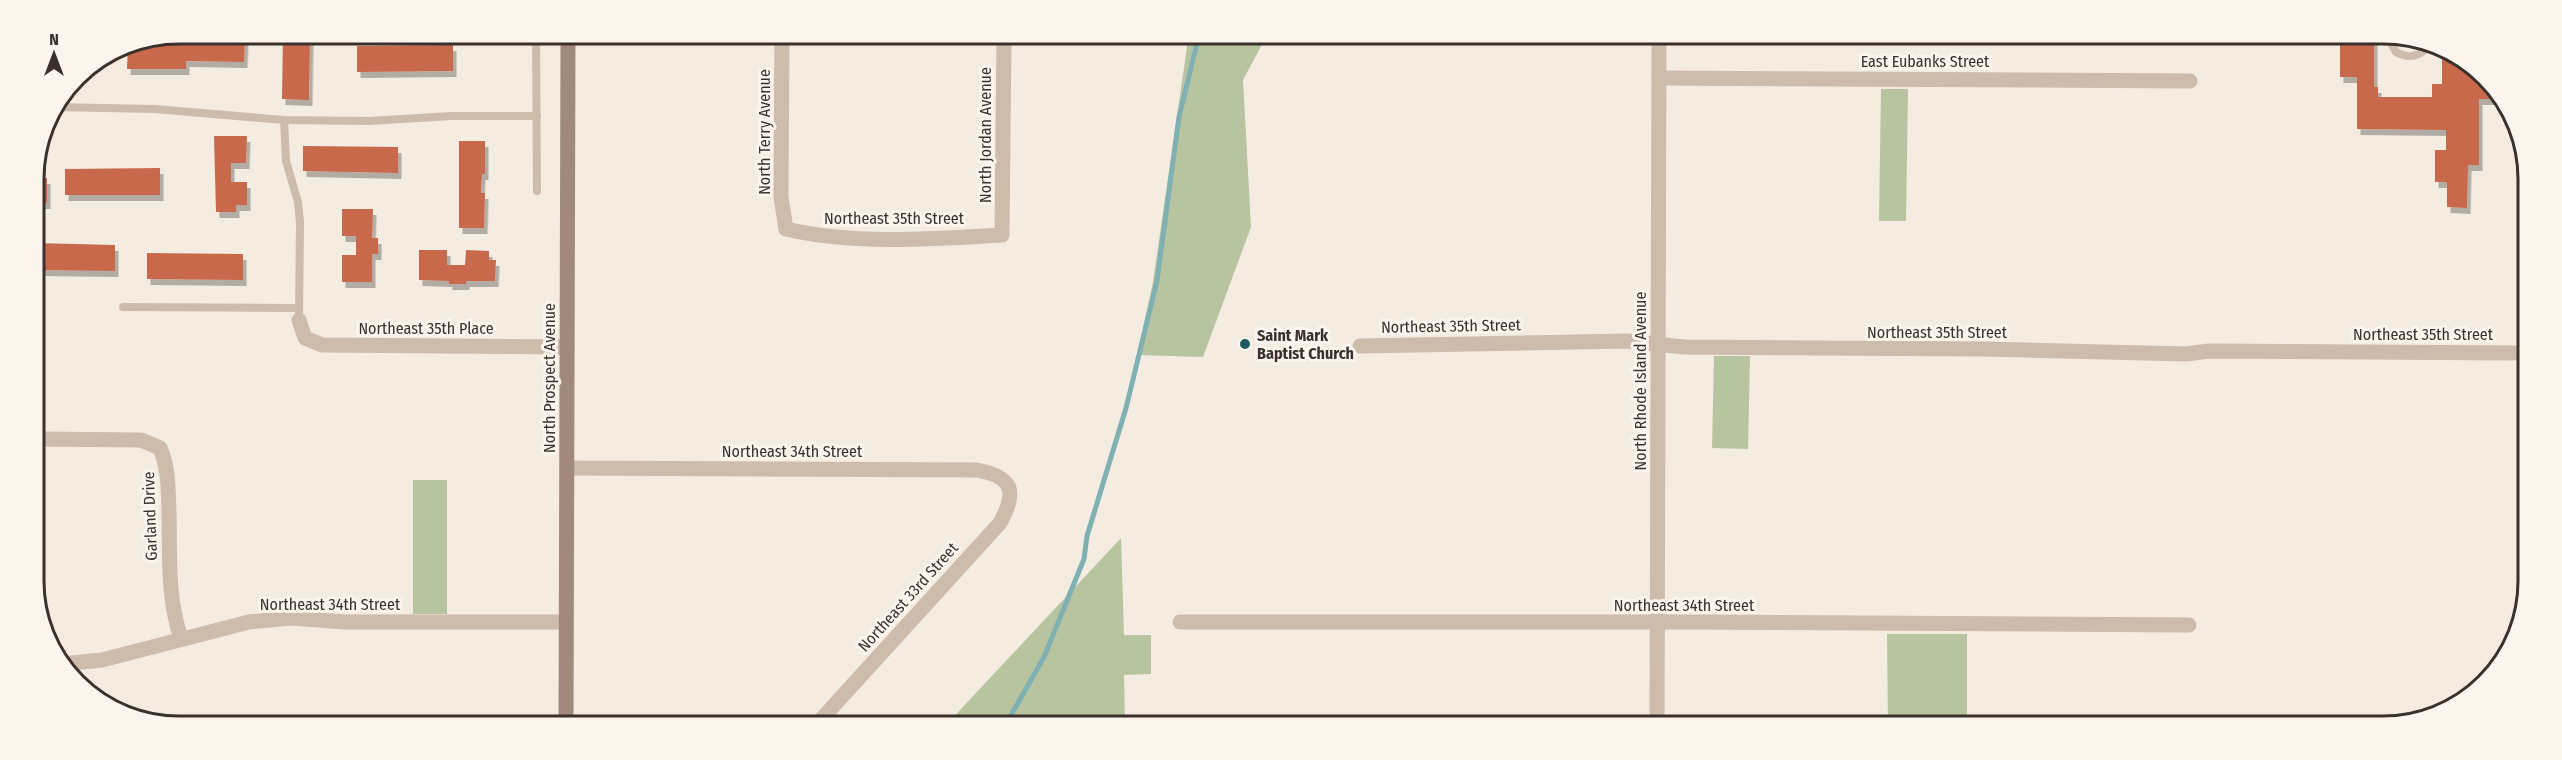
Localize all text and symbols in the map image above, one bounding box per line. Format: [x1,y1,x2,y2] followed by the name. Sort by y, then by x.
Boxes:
[24,24,84,84] north arrow
[49,30,59,49] text: N
[1861,52,1990,71] street label: East Eubanks Street
[976,67,995,203] street label: North Jordan Avenue
[755,69,774,195] street label: North Terry Avenue
[824,209,965,228] street label: Northeast 35th Street
[1631,292,1650,470] street label: North Rhode Island Avenue
[540,303,559,453] street label: North Prospect Avenue
[1381,315,1522,337] street label: Northeast 35th Street
[358,319,494,338] street label: Northeast 35th Place
[1867,323,2008,342] street label: Northeast 35th Street
[2353,325,2494,344] street label: Northeast 35th Street
[1257,326,1354,363] place label: Saint Mark Baptist Church
[1238,337,1252,351] marker: Saint Mark Baptist Church
[722,442,863,461] street label: Northeast 34th Street
[139,471,161,561] street label: Garland Drive
[854,538,962,655] street label: Northeast 33rd Street
[260,595,401,614] street label: Northeast 34th Street
[1614,596,1755,615] street label: Northeast 34th Street

